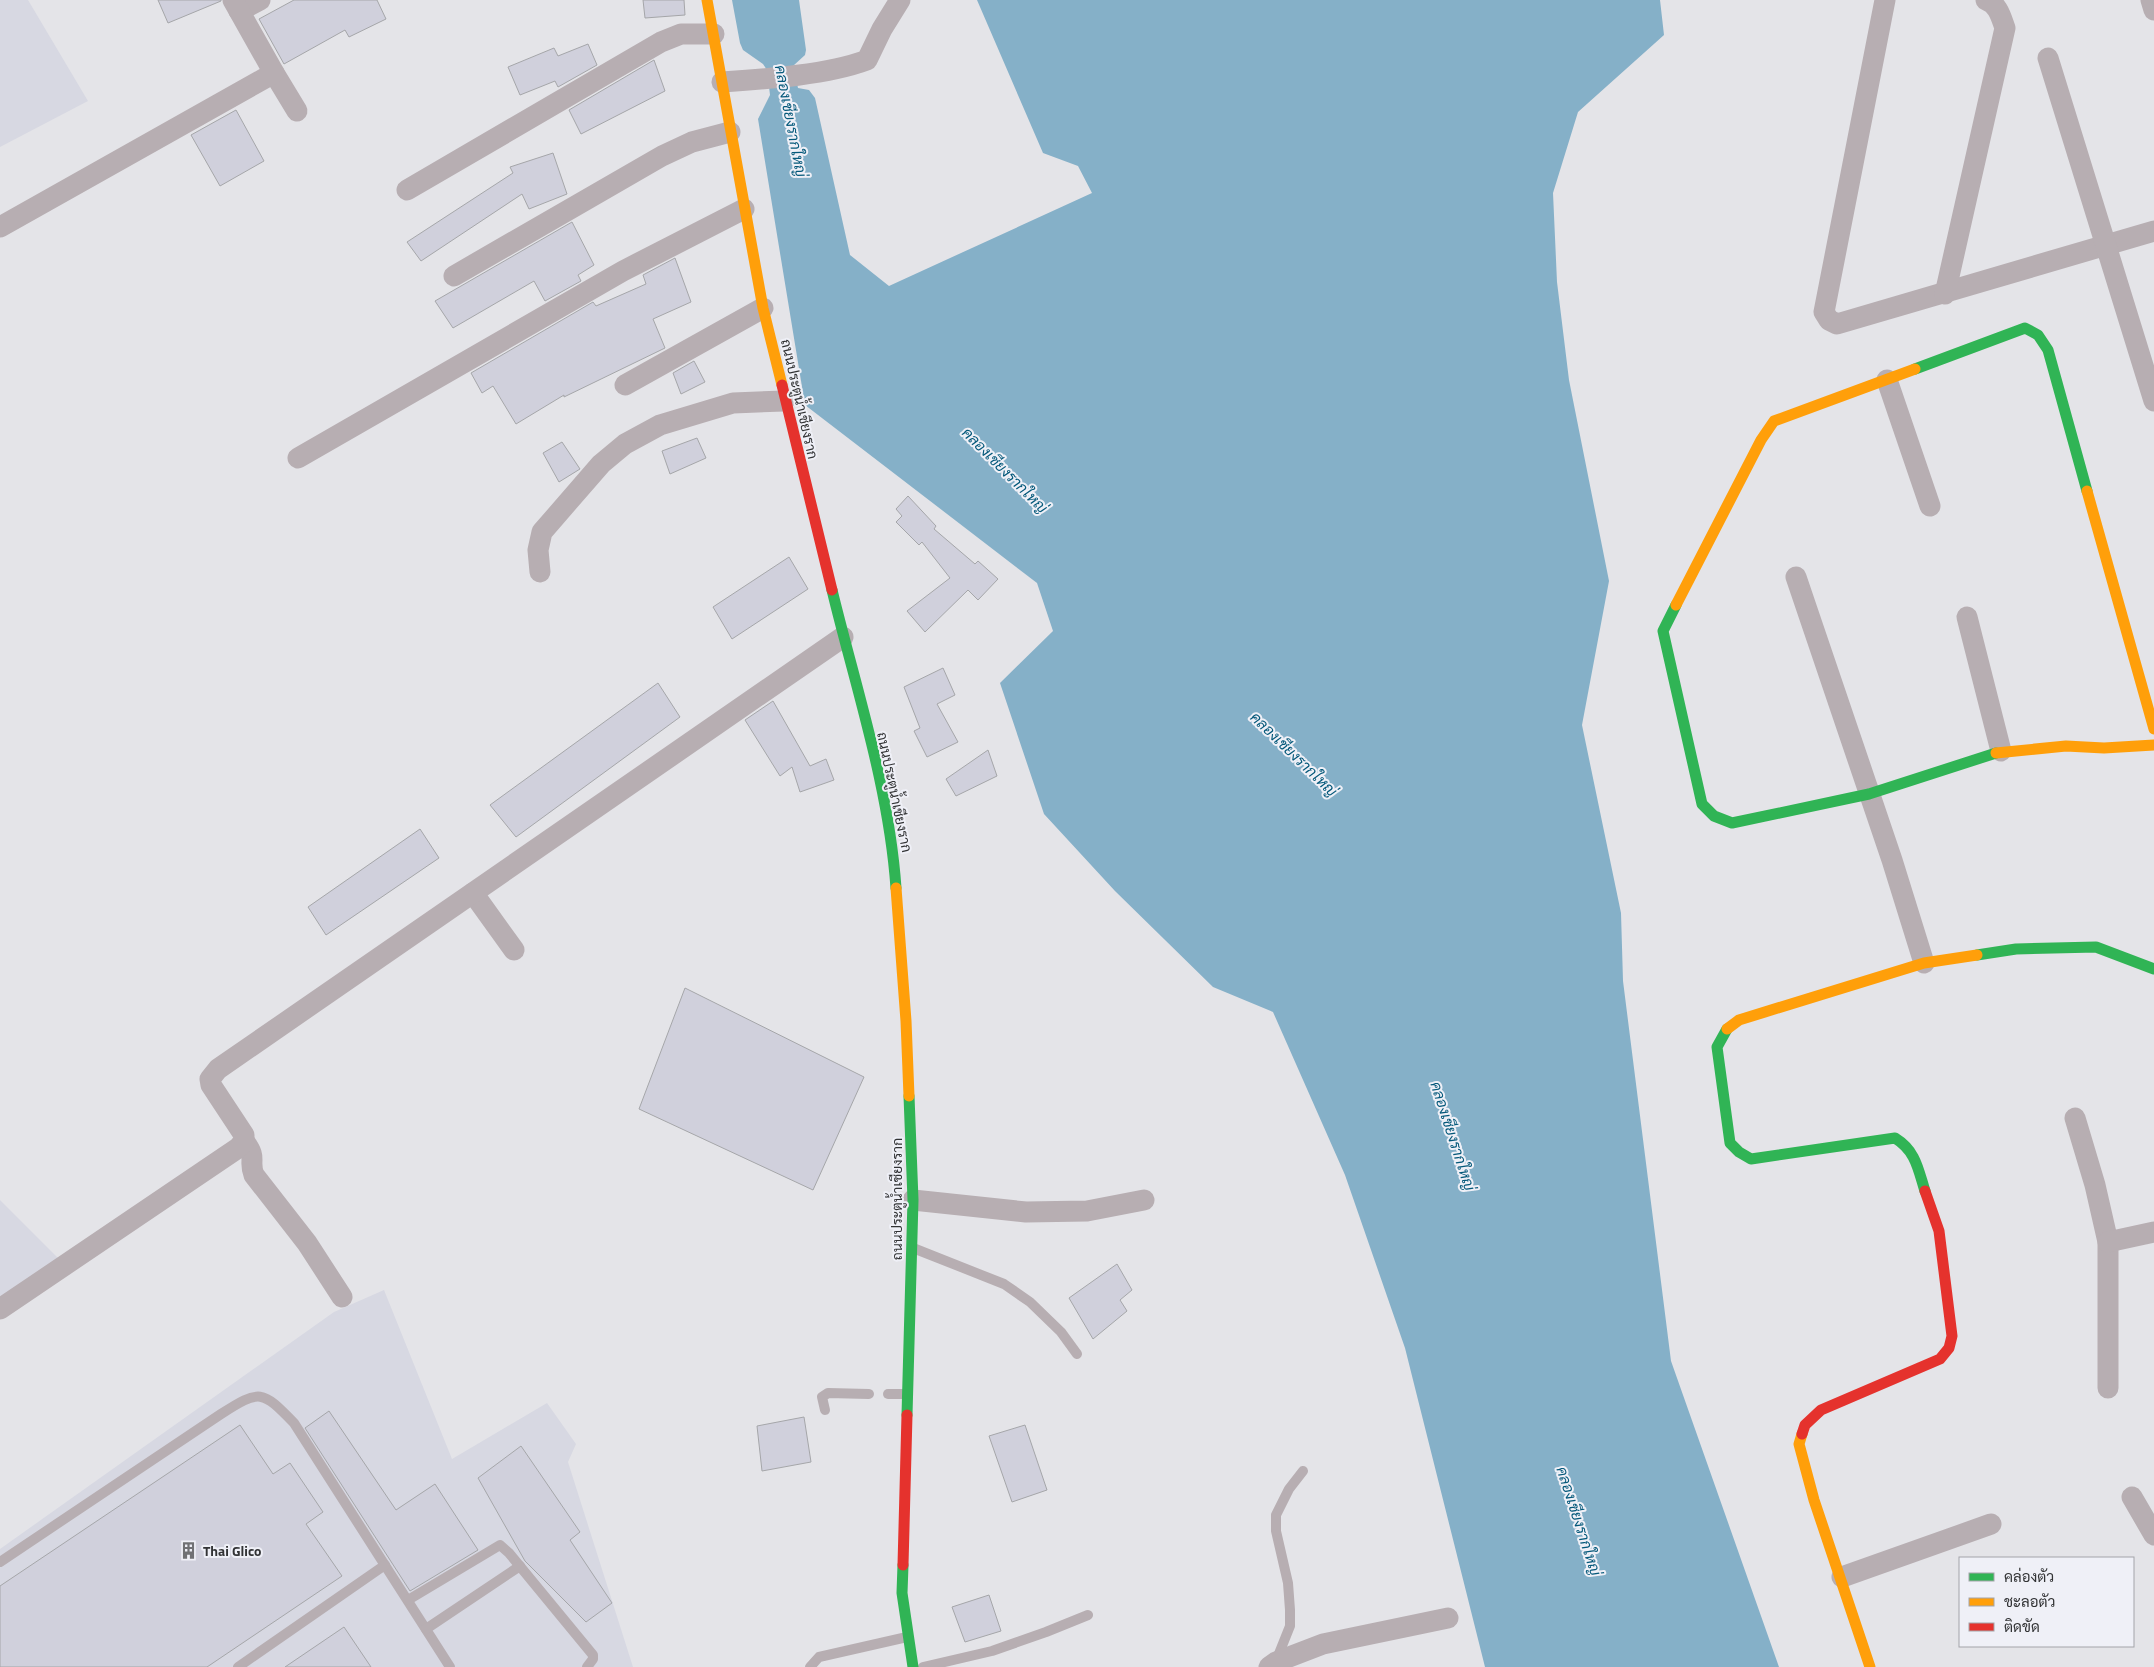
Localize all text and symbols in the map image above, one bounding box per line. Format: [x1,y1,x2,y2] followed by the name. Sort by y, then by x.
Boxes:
[769,63,813,180] water label: คลองเชียงรากใหญ่
[776,337,825,461] street label: ถนนประตูน้ำเชียงราก
[957,422,1054,519] water label: คลองเชียงรากใหญ่
[1245,706,1344,802] water label: คลองเชียงรากใหญ่
[872,730,919,854] street label: ถนนประตูน้ำเชียงราก
[1425,1078,1482,1194] water label: คลองเชียงรากใหญ่
[885,1138,907,1260] street label: ถนนประตูน้ำเชียงราก
[1551,1463,1608,1579] water label: คลองเชียงรากใหญ่
[179,1540,199,1560] building icon: Thai Glico
[203,1540,262,1561] place label: Thai Glico
[1959,1557,2134,1647] legend
[2004,1565,2054,1588] text: คล่องตัว
[2004,1590,2055,1613] text: ชะลอตัว
[2004,1615,2040,1638] text: ติดขัด

